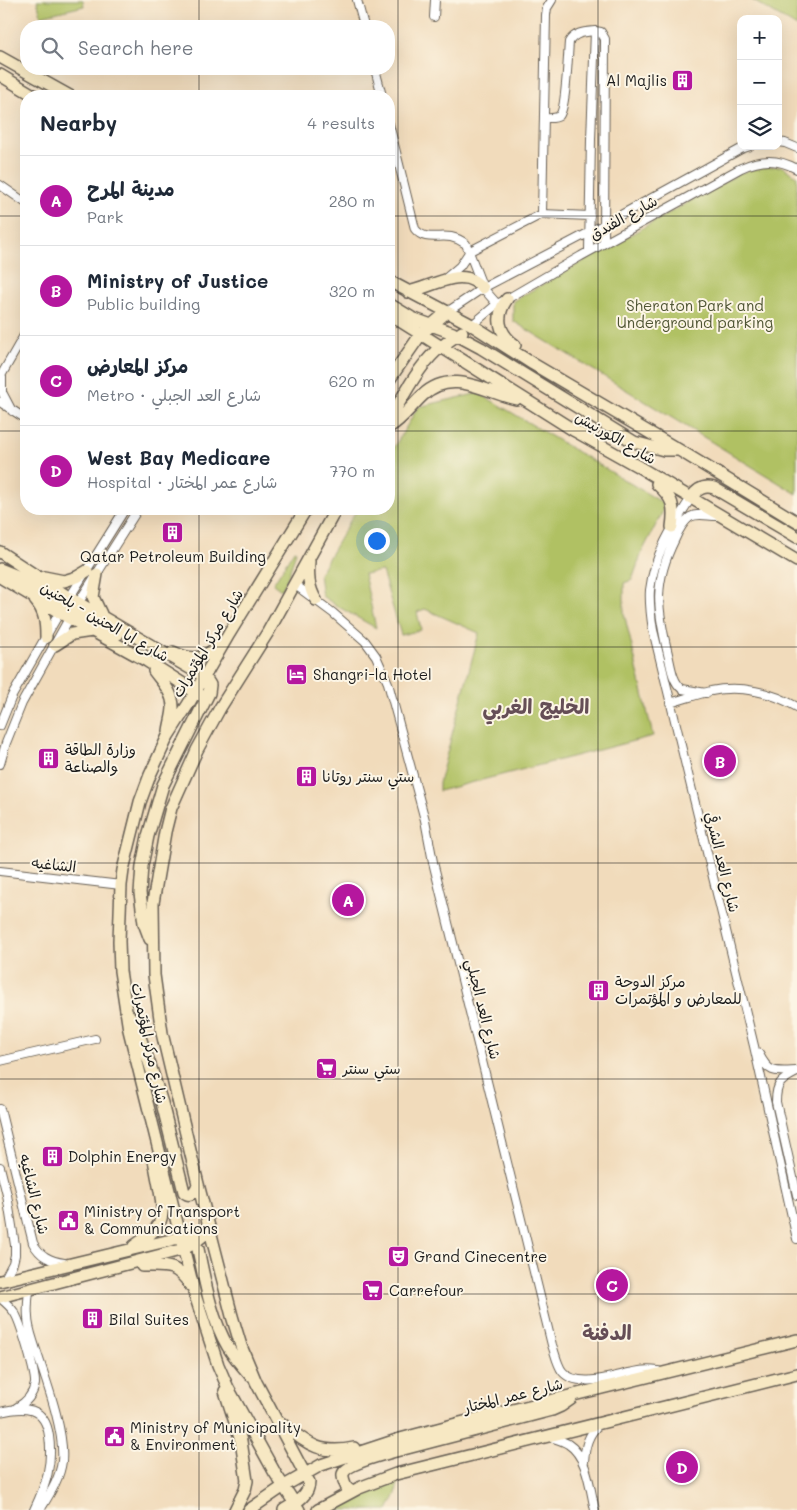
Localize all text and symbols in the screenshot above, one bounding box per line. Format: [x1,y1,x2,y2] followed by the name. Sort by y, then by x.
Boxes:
[737,15,782,150] map controls
[737,15,782,60] button: +
[20,20,395,75] search box
[38,34,66,62] icon: search
[78,35,194,60] text: Search here
[737,60,782,105] button: −
[671,68,695,92] building icon: Al Majlis
[606,70,667,90] place label: Al Majlis
[737,105,782,150] button: layers
[40,109,117,136] text: Nearby
[307,112,375,133] text: 4 results
[87,176,175,201] text: مدينة المرح
[50,190,62,211] text: A
[329,190,375,211] text: 280 m
[586,190,661,245] street label: شارع الفندق
[87,206,123,227] text: Park
[87,268,268,293] text: Ministry of Justice
[51,280,61,301] text: B
[329,280,375,301] text: 320 m
[87,293,200,314] text: Public building
[617,295,773,332] park label: Sheraton Park and Underground parking
[87,353,188,378] text: مركز المعارض
[50,370,62,391] text: C
[329,370,375,391] text: 620 m
[87,384,261,405] text: Metro · شارع العد الجبلي
[572,406,660,469] street label: شارع الكورنيش
[87,445,270,470] text: West Bay Medicare
[50,460,62,481] text: D
[329,460,375,481] text: 770 m
[87,471,277,492] text: Hospital · شارع عمر المختار
[161,521,185,545] building icon: Qatar Petroleum Building
[364,528,390,554] your location
[80,546,266,566] place label: Qatar Petroleum Building
[37,576,173,667] street label: شارع ابا الحنين - بلحنين
[167,585,248,701] street label: شارع مركز المؤتمرات
[285,662,309,686] hotel icon: Shangri-la Hotel
[313,664,432,684] place label: Shangri-la Hotel
[483,693,589,725] district label: الخليج الغربي
[65,739,136,777] place label: وزارة الطاقة والصناعة
[704,742,736,780] pin: B
[37,746,61,770] building icon: وزارة الطاقة والصناعة
[294,764,318,788] building icon: ستي سنتر روتانا
[322,766,414,790] place label: ستي سنتر روتانا
[700,810,745,915] street label: شارع العد الشرقي
[31,852,77,876] street label: الشاغيه
[332,881,364,919] pin: A
[458,957,506,1062] street label: شارع العد الجبلي
[615,971,742,1008] place label: مركز الدوحة للمعارض و المؤتمرات
[587,978,611,1002] building icon: مركز الدوحة للمعارض و المؤتمرات
[126,981,173,1105] street label: شارع مركز المؤتمرات
[315,1056,339,1080] supermarket icon: ستي سنتر
[341,1058,401,1082] place label: ستي سنتر
[40,1144,64,1168] building icon: Dolphin Energy
[68,1146,177,1166] place label: Dolphin Energy
[14,1152,55,1237] street label: شارع الشاغيه
[84,1201,240,1238] place label: Ministry of Transport & Communications
[56,1208,80,1232] public building icon: Ministry of Transport & Communications
[386,1244,410,1268] theatre icon: Grand Cinecentre
[414,1246,547,1266] place label: Grand Cinecentre
[596,1266,628,1304] pin: C
[361,1278,385,1302] supermarket icon: Carrefour
[389,1280,464,1300] place label: Carrefour
[81,1307,105,1331] building icon: Bilal Suites
[109,1309,189,1329] place label: Bilal Suites
[582,1319,632,1345] district label: الدفنة
[460,1373,565,1418] street label: شارع عمر المختار
[130,1417,301,1454] place label: Ministry of Municipality & Environment
[102,1424,126,1448] public building icon: Ministry of Municipality & Environment
[666,1448,698,1486] pin: D

